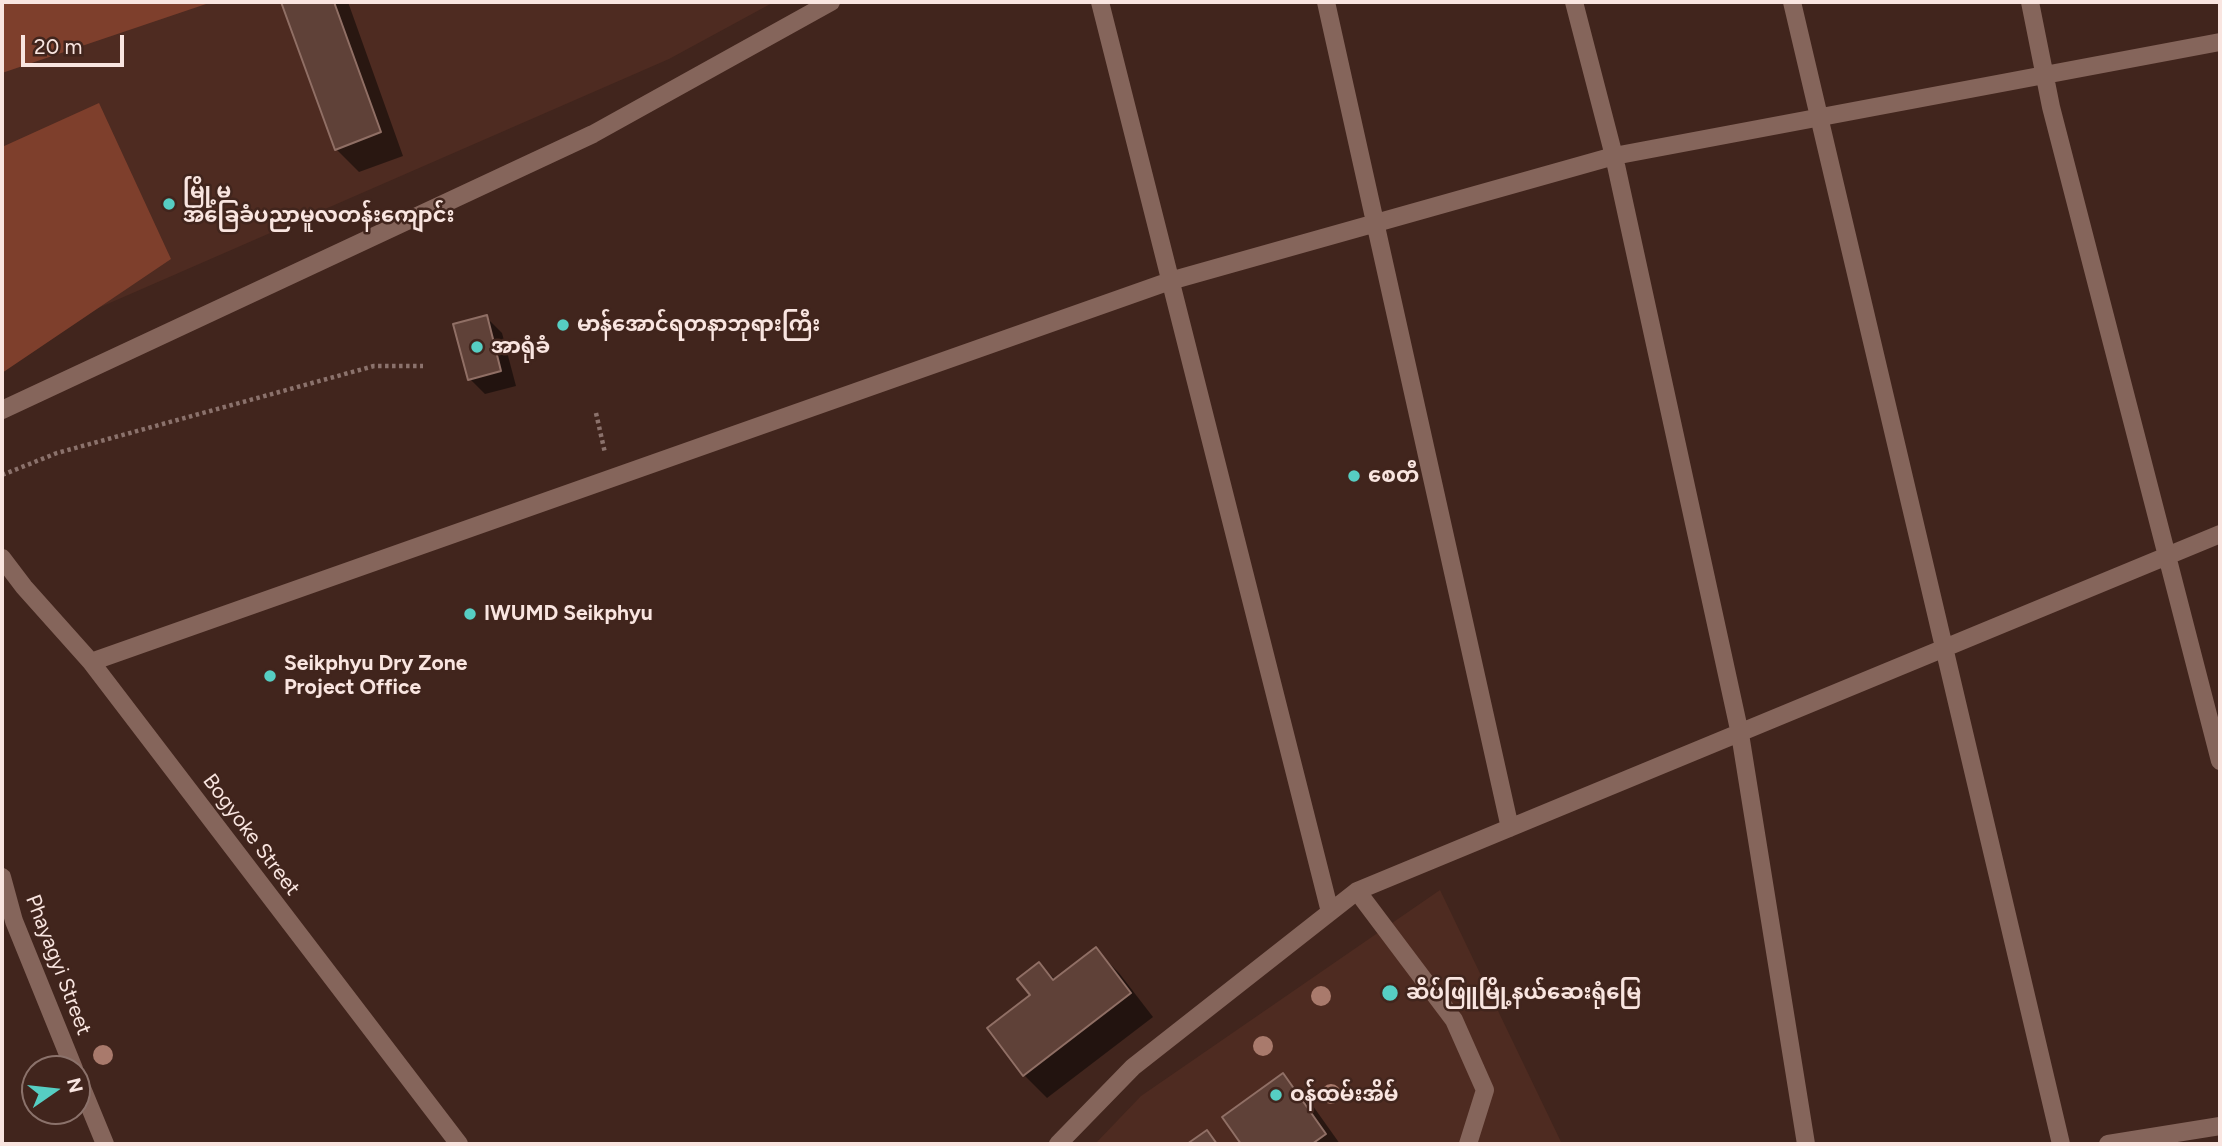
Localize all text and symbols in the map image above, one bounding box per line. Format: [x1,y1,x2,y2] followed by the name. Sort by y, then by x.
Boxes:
[24,21,128,65] scale bar
[34,34,82,59] text: 20 m
[183,179,455,229] place label: မြို့မ အခြေခံပညာမူလတန်းကျောင်း
[161,196,177,212] marker: မြို့မ အခြေခံပညာမူလတန်းကျောင်း
[577,312,820,338] place label: မာန်အောင်ရတနာဘုရားကြီး
[555,317,571,333] marker: မာန်အောင်ရတနာဘုရားကြီး
[491,334,550,360] place label: အာရုံခံ
[469,339,485,355] marker: အာရုံခံ
[1368,463,1419,489] place label: စေတီ
[1346,468,1362,484] marker: စေတီ
[484,601,653,627] place label: IWUMD Seikphyu
[462,606,478,622] marker: IWUMD Seikphyu
[284,651,467,701] place label: Seikphyu Dry Zone Project Office
[262,668,278,684] marker: Seikphyu Dry Zone Project Office
[197,769,305,901] street label: Bogyoke Street
[20,891,96,1039] street label: Phayagyi Street
[1406,980,1641,1006] place label: ဆိပ်ဖြူမြို့နယ်ဆေးရုံမြေ
[1380,983,1400,1003] marker: ဆိပ်ဖြူမြို့နယ်ဆေးရုံမြေ
[21,1055,91,1125] north arrow
[62,1075,88,1095] text: N
[1290,1082,1398,1108] place label: ဝန်ထမ်းအိမ်
[1268,1087,1284,1103] marker: ဝန်ထမ်းအိမ်

